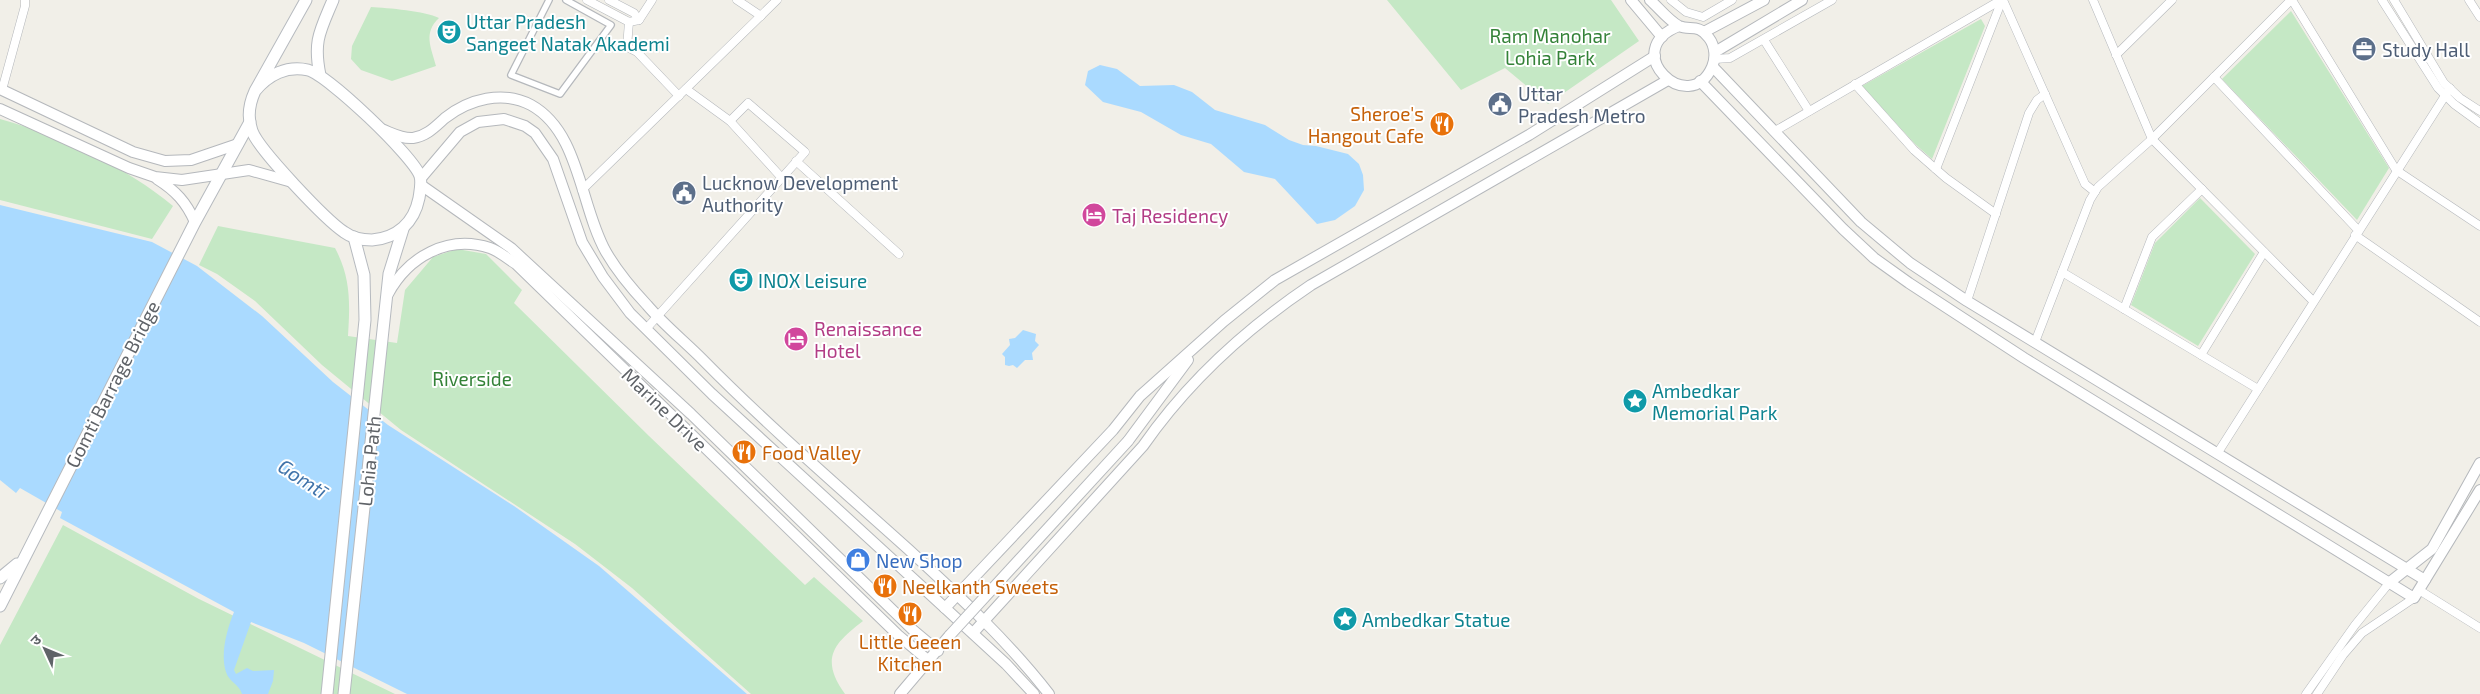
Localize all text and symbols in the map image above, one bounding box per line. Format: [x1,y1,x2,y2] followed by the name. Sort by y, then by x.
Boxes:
[466,10,670,55] place label: Uttar Pradesh Sangeet Natak Akademi
[436,19,462,45] theatre icon: Uttar Pradesh Sangeet Natak Akademi
[1489,24,1611,69] park label: Ram Manohar Lohia Park
[2351,36,2377,62] office icon: Study Hall
[2382,38,2470,61] place label: Study Hall
[1518,82,1646,127] place label: Uttar Pradesh Metro
[1487,91,1513,117] public building icon: Uttar Pradesh Metro
[1308,102,1424,147] place label: Sheroe's Hangout Cafe
[1429,111,1455,137] restaurant icon: Sheroe's Hangout Cafe
[702,171,898,216] place label: Lucknow Development Authority
[671,180,697,206] public building icon: Lucknow Development Authority
[1081,202,1107,228] hotel icon: Taj Residency
[1112,204,1228,227] place label: Taj Residency
[728,267,754,293] theatre icon: INOX Leisure
[758,269,867,292] place label: INOX Leisure
[60,297,164,471] street label: Gomti Barrage Bridge
[814,317,922,362] place label: Renaissance Hotel
[783,326,809,352] hotel icon: Renaissance Hotel
[617,363,713,455] street label: Marine Drive
[432,367,512,390] park label: Riverside
[1652,379,1778,424] place label: Ambedkar Memorial Park
[1622,388,1648,414] place icon: Ambedkar Memorial Park
[353,415,385,507] street label: Lohia Path
[731,439,757,465] restaurant icon: Food Valley
[762,441,861,464] place label: Food Valley
[274,453,334,504] water label: Gomtī
[845,547,871,573] shop icon: New Shop
[876,549,963,572] place label: New Shop
[872,573,898,599] restaurant icon: Neelkanth Sweets
[902,575,1059,598] place label: Neelkanth Sweets
[897,601,923,627] restaurant icon: Little Geeen Kitchen
[1332,606,1358,632] place icon: Ambedkar Statue
[1362,608,1510,631] place label: Ambedkar Statue
[20,624,70,674] north arrow
[26,630,45,648] text: उ
[859,630,961,675] place label: Little Geeen Kitchen

